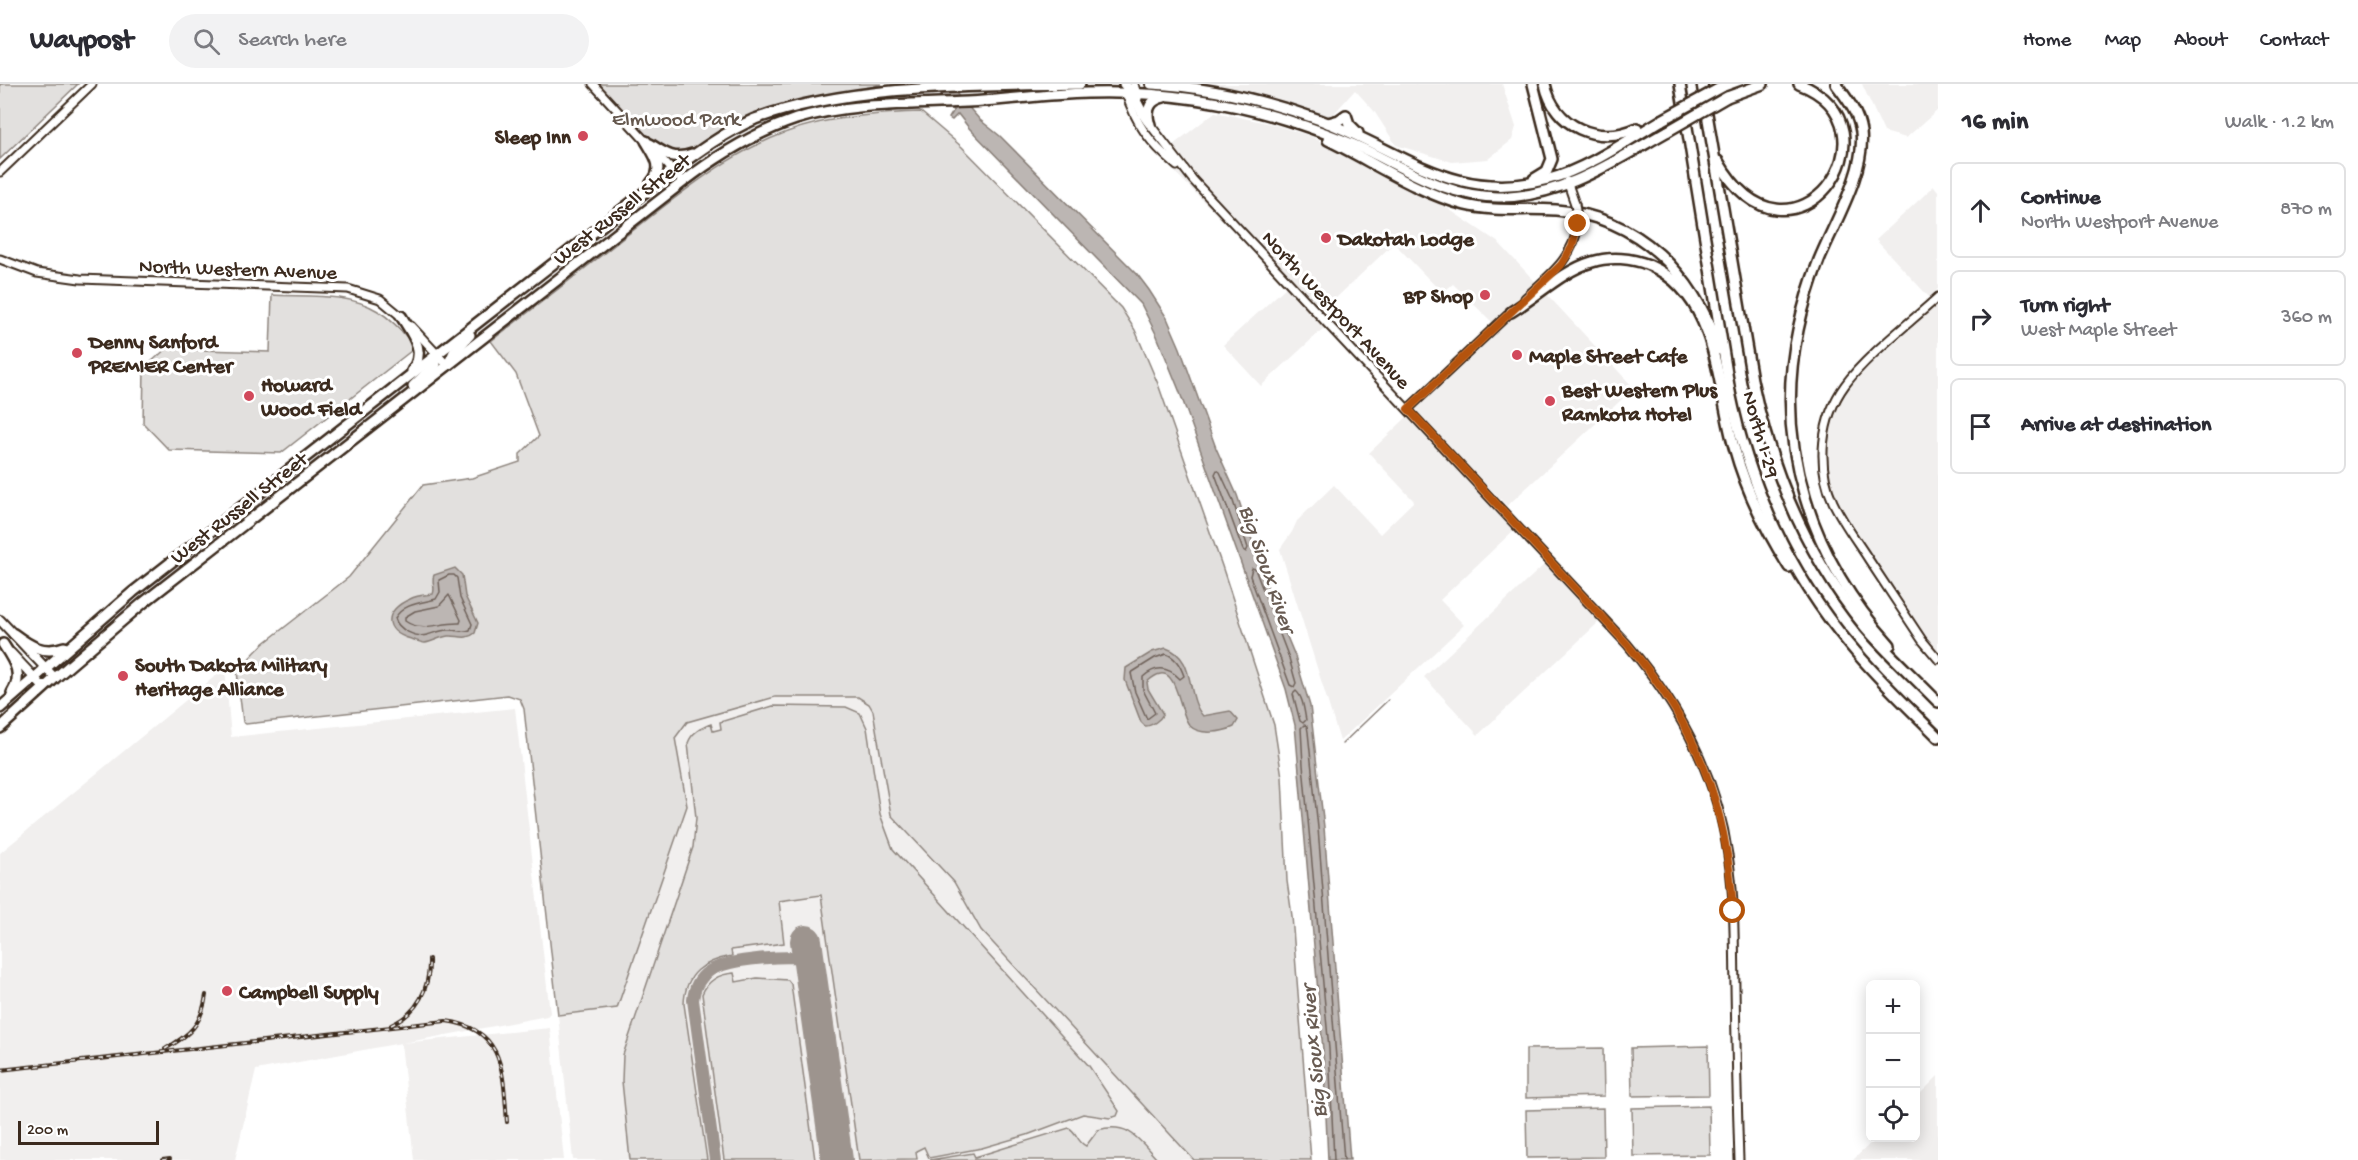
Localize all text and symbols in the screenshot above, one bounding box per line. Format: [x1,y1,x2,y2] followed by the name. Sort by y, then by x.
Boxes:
[169,14,589,68] search box
[30,25,133,58] text: Waypost
[190,25,223,58] icon: search
[238,28,347,54] text: Search here
[2023,29,2071,54] text: Home
[2104,29,2141,54] text: Map
[2174,29,2227,54] text: About
[2260,29,2328,54] text: Contact
[1962,108,2028,139] text: 16 min
[612,109,743,134] park label: Elmwood Park
[2225,112,2334,135] text: Walk · 1.2 km
[495,127,572,152] place label: Sleep Inn
[576,129,590,143] marker: Sleep Inn
[550,148,699,272] street label: West Russell Street
[2021,186,2101,212] text: Continue
[1964,194,1997,227] icon: ahead
[2280,199,2332,222] text: 870 m
[1564,210,1590,236] route end
[2021,212,2218,235] text: North Westport Avenue
[1255,227,1415,397] street label: North Westport Avenue
[1336,229,1475,254] place label: Dakotah Lodge
[1319,231,1333,245] marker: Dakotah Lodge
[138,256,339,287] street label: North Western Avenue
[1402,286,1474,311] place label: BP Shop
[1478,288,1492,302] marker: BP Shop
[2021,294,2109,320] text: Turn right
[1964,302,1997,335] icon: right
[2281,307,2332,330] text: 360 m
[2021,320,2176,343] text: West Maple Street
[87,332,235,381] place label: Denny Sanford PREMIER Center
[70,346,84,360] marker: Denny Sanford PREMIER Center
[1529,346,1688,371] place label: Maple Street Cafe
[1510,348,1524,362] marker: Maple Street Cafe
[260,375,364,424] place label: Howard Wood Field
[1561,380,1718,429] place label: Best Western Plus Ramkota Hotel
[242,389,256,403] marker: Howard Wood Field
[1734,389,1783,482] street label: North I-29
[1543,394,1557,408] marker: Best Western Plus Ramkota Hotel
[1964,410,1997,443] icon: arrive
[2021,413,2211,439] text: Arrive at destination
[167,447,316,571] street label: West Russell Street
[1231,502,1300,640] water label: Big Sioux River
[135,655,328,704] place label: South Dakota Military Heritage Alliance
[116,669,130,683] marker: South Dakota Military Heritage Alliance
[1719,897,1745,923] route start
[1297,980,1335,1119] water label: Big Sioux River
[1866,980,1920,1142] map controls
[1866,980,1920,1034] button: +
[238,982,379,1007] place label: Campbell Supply
[220,984,234,998] marker: Campbell Supply
[1866,1034,1920,1088] button: −
[1866,1088,1920,1142] button: locate
[18,1118,159,1146] scale bar
[27,1122,68,1141] text: 200 m

